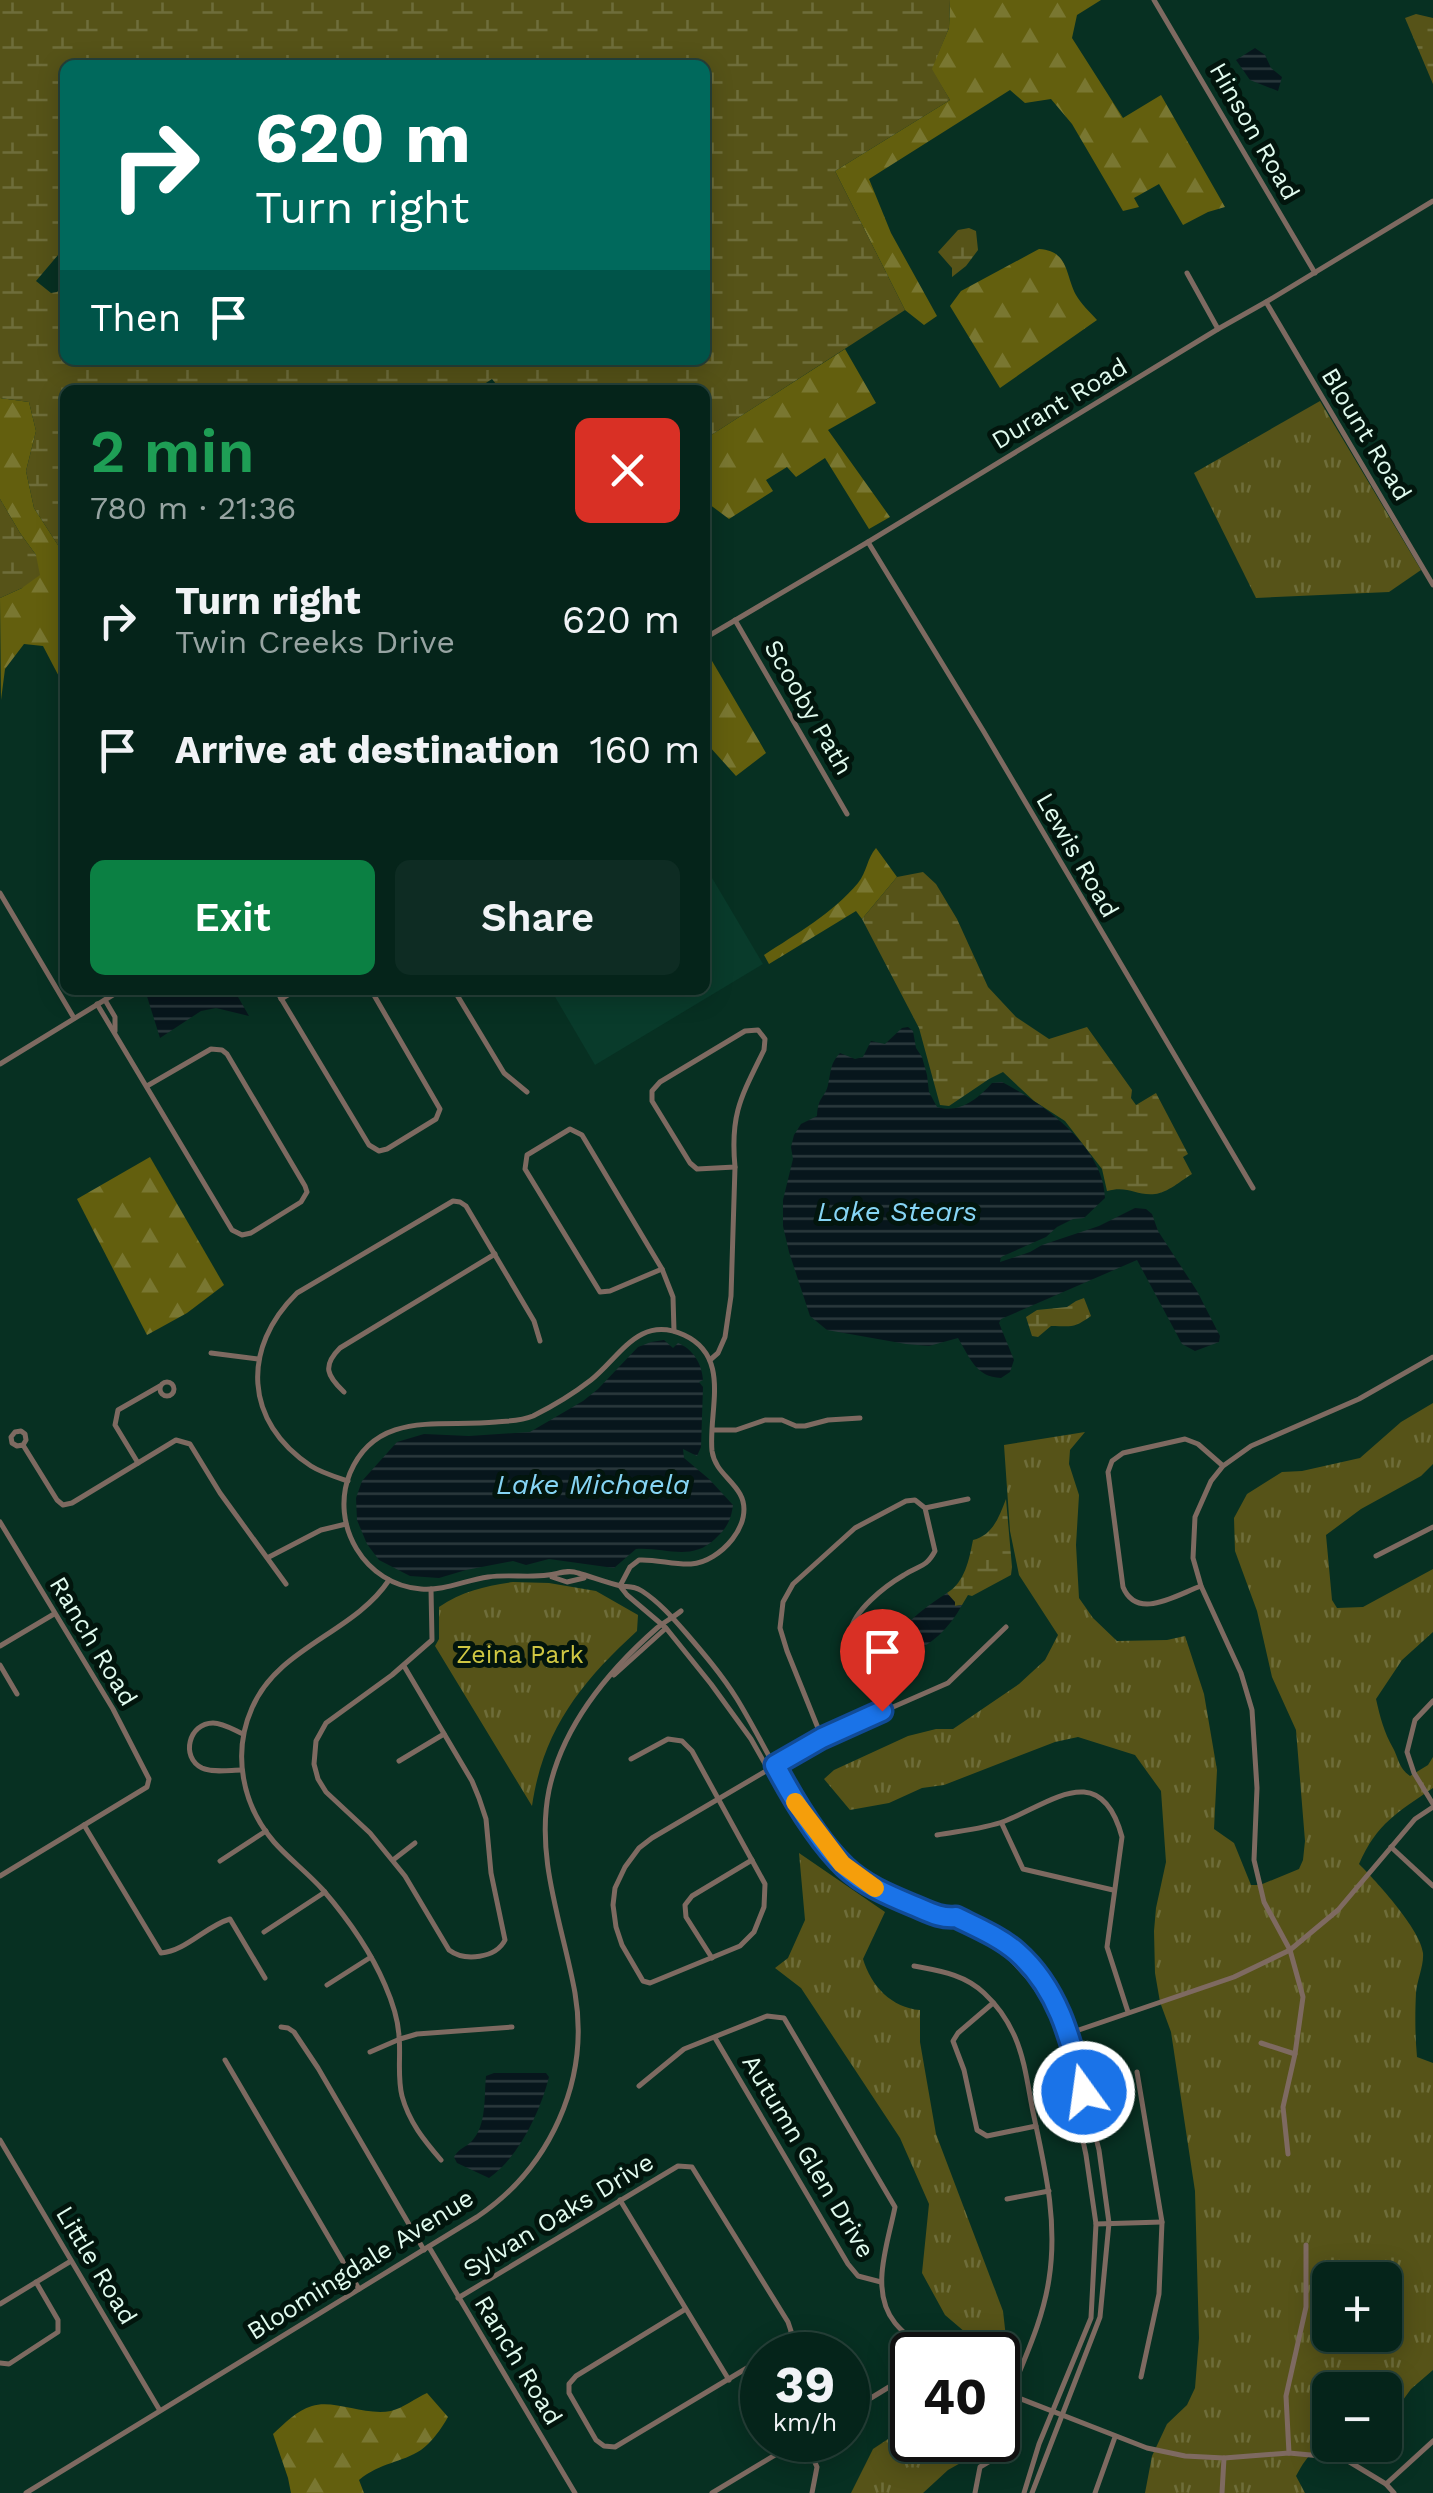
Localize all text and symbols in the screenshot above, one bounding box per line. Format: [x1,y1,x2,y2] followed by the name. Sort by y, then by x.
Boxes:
[1204,57,1306,205] street label: Hinson Road
[255,97,471,179] text: 620 m
[90,100,220,230] icon: right
[255,181,469,234] text: Turn right
[201,290,256,345] icon: arrive
[90,296,181,340] text: Then
[986,352,1132,455] street label: Durant Road
[1316,363,1418,506] street label: Blount Road
[90,416,255,487] text: 2 min
[575,418,680,523] button: close
[90,489,296,527] text: 780 m · 21:36
[175,579,361,623] text: Turn right
[90,593,145,648] icon: right
[562,598,680,642] text: 620 m
[175,623,455,661] text: Twin Creeks Drive
[758,635,859,780] street label: Scooby Path
[90,723,145,778] icon: arrive
[175,728,560,772] text: Arrive at destination
[590,728,700,772] text: 160 m
[1030,788,1125,923] street label: Lewis Road
[90,860,375,975] button: Exit
[395,860,680,975] button: Share
[817,1195,977,1228] water label: Lake Stears
[496,1468,690,1501] water label: Lake Michaela
[44,1572,143,1711] street label: Ranch Road
[840,1609,925,1712] pin
[855,1624,910,1679] icon: arrive
[456,1640,584,1669] park label: Zeina Park
[1032,2040,1136,2144] position arrow
[736,2049,881,2263] street label: Autumn Glen Drive
[458,2147,659,2284] street label: Sylvan Oaks Drive
[242,2183,479,2346] street label: Bloomingdale Avenue
[50,2201,143,2330] street label: Little Road
[1312,2262,1402,2462] map controls
[1312,2262,1402,2352] button: +
[469,2291,568,2430] street label: Ranch Road
[890,2332,1020,2462] speed limit sign: 40
[775,2355,835,2414] text: 39
[1312,2372,1402,2462] button: −
[773,2408,837,2437] text: km/h

